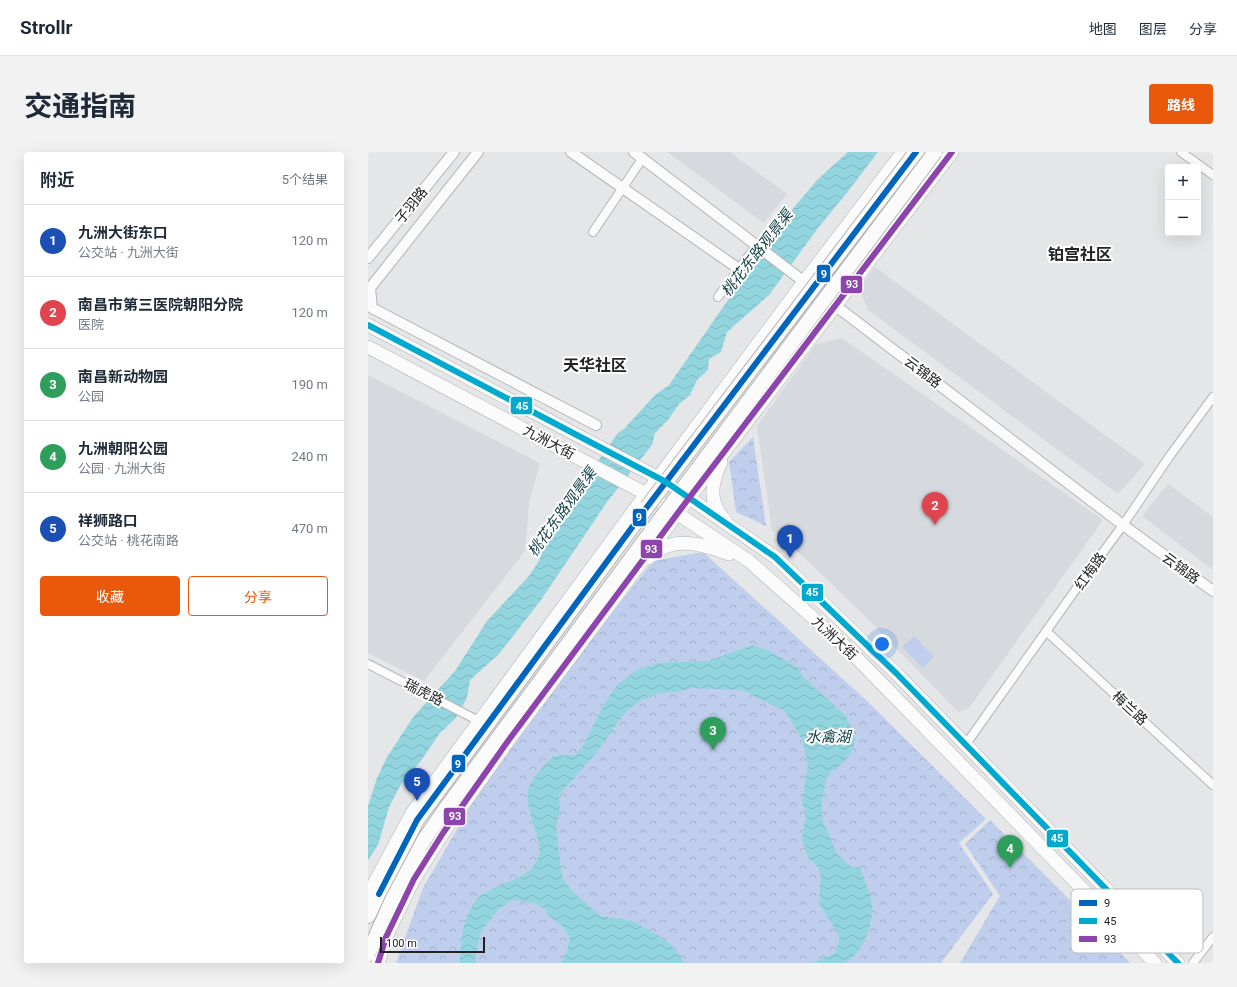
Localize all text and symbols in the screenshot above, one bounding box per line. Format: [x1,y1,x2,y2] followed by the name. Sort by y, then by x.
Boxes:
[20,16,73,39] text: Strollr
[1089,21,1117,37] text: 地图
[1139,21,1167,37] text: 图层
[1189,21,1217,37] text: 分享
[1149,84,1213,124] button: 路线
[24,90,136,123] text: 交通指南
[1165,164,1201,236] map controls
[1165,164,1201,200] button: +
[40,170,74,190] text: 附近
[282,172,328,187] text: 5个结果
[392,184,430,226] street label: 子羽路
[1165,200,1201,236] button: −
[718,205,798,300] water label: 桃花东路观景渠
[78,224,168,242] text: 九洲大街东口
[49,233,57,248] text: 1
[291,233,328,248] text: 120 m
[78,245,179,260] text: 公交站 · 九洲大街
[1048,245,1112,264] district label: 铂宫社区
[816,264,831,283] line badge: 9
[821,268,827,281] text: 9
[840,275,863,294] line badge: 93
[846,278,858,291] text: 93
[78,296,243,314] text: 南昌市第三医院朝阳分院
[49,305,57,320] text: 2
[291,305,328,320] text: 120 m
[78,317,104,332] text: 医院
[901,353,945,391] street label: 云锦路
[563,356,627,375] district label: 天华社区
[78,368,168,386] text: 南昌新动物园
[49,377,57,392] text: 3
[291,377,328,392] text: 190 m
[78,389,104,404] text: 公园
[510,396,533,415] line badge: 45
[516,400,528,413] text: 45
[521,422,577,462] street label: 九洲大街
[78,440,168,458] text: 九洲朝阳公园
[49,449,57,464] text: 4
[291,449,328,464] text: 240 m
[78,461,166,476] text: 公园 · 九洲大街
[524,463,601,560] water label: 桃花东路观景渠
[922,492,948,525] pin: 2
[632,508,647,527] line badge: 9
[636,511,642,524] text: 9
[78,512,138,530] text: 祥狮路口
[49,521,57,536] text: 5
[291,521,328,536] text: 470 m
[777,525,803,558] pin: 1
[78,533,179,548] text: 公交站 · 桃花南路
[640,539,663,559] line badge: 93
[645,543,657,556] text: 93
[1071,549,1109,593] street label: 红梅路
[1159,549,1203,587] street label: 云锦路
[40,576,180,616] button: 收藏
[188,576,328,616] button: 分享
[801,583,824,602] line badge: 45
[806,586,818,599] text: 45
[809,613,861,663] street label: 九洲大街
[872,634,892,654] your location
[402,675,446,709] street label: 瑞虎路
[1109,688,1151,728] street label: 梅兰路
[700,717,726,750] pin: 3
[805,728,852,746] water label: 水禽湖
[451,754,466,773] line badge: 9
[455,758,461,771] text: 9
[404,768,430,801] pin: 5
[443,807,466,826] line badge: 93
[449,810,461,823] text: 93
[1046,829,1069,848] line badge: 45
[1051,832,1063,845] text: 45
[997,835,1023,868] pin: 4
[1071,889,1203,953] legend
[1104,897,1110,910] text: 9
[1104,915,1116,928] text: 45
[1104,933,1116,946] text: 93
[380,935,485,954] scale bar
[386,937,417,950] text: 100 m

